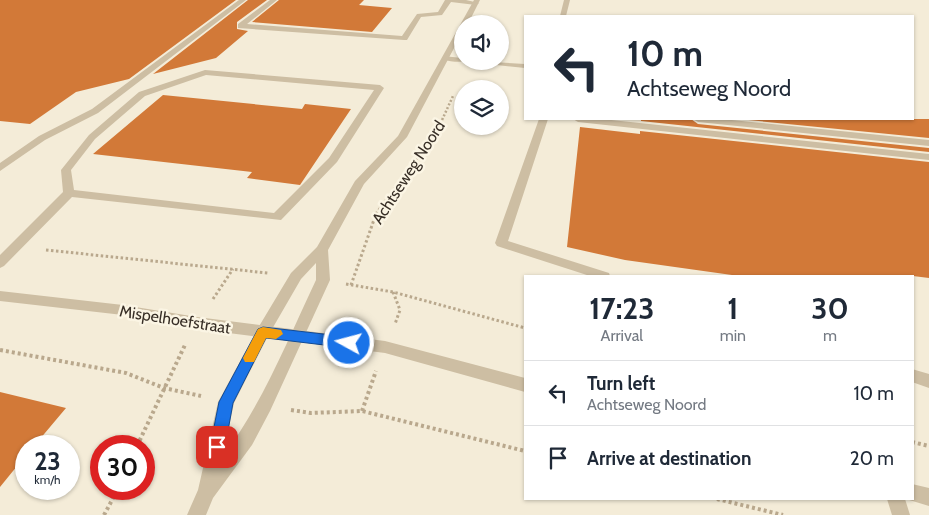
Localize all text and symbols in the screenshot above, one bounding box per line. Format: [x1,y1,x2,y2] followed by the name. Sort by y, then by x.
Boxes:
[454,15,509,135] map controls
[454,15,509,70] button: sound
[627,32,703,75] text: 10 m
[544,35,609,100] icon: left
[627,75,791,102] text: Achtseweg Noord
[454,80,509,135] button: layers
[368,117,449,227] street label: Achtseweg Noord
[589,290,654,327] text: 17:23
[727,290,738,327] text: 1
[811,290,849,327] text: 30
[118,301,232,338] street label: Mispelhoefstraat
[322,316,374,368] position arrow
[601,326,643,345] text: Arrival
[720,326,746,345] text: min
[823,326,837,345] text: m
[587,372,655,395] text: Turn left
[544,379,572,407] icon: left
[854,382,894,405] text: 10 m
[587,395,706,414] text: Achtseweg Noord
[196,426,238,468] pin
[203,433,231,461] icon: arrive
[90,435,155,500] speed limit sign: 30
[544,444,572,472] icon: arrive
[34,446,61,476] text: 23
[587,447,751,470] text: Arrive at destination
[850,447,894,470] text: 20 m
[34,472,61,487] text: km/h

